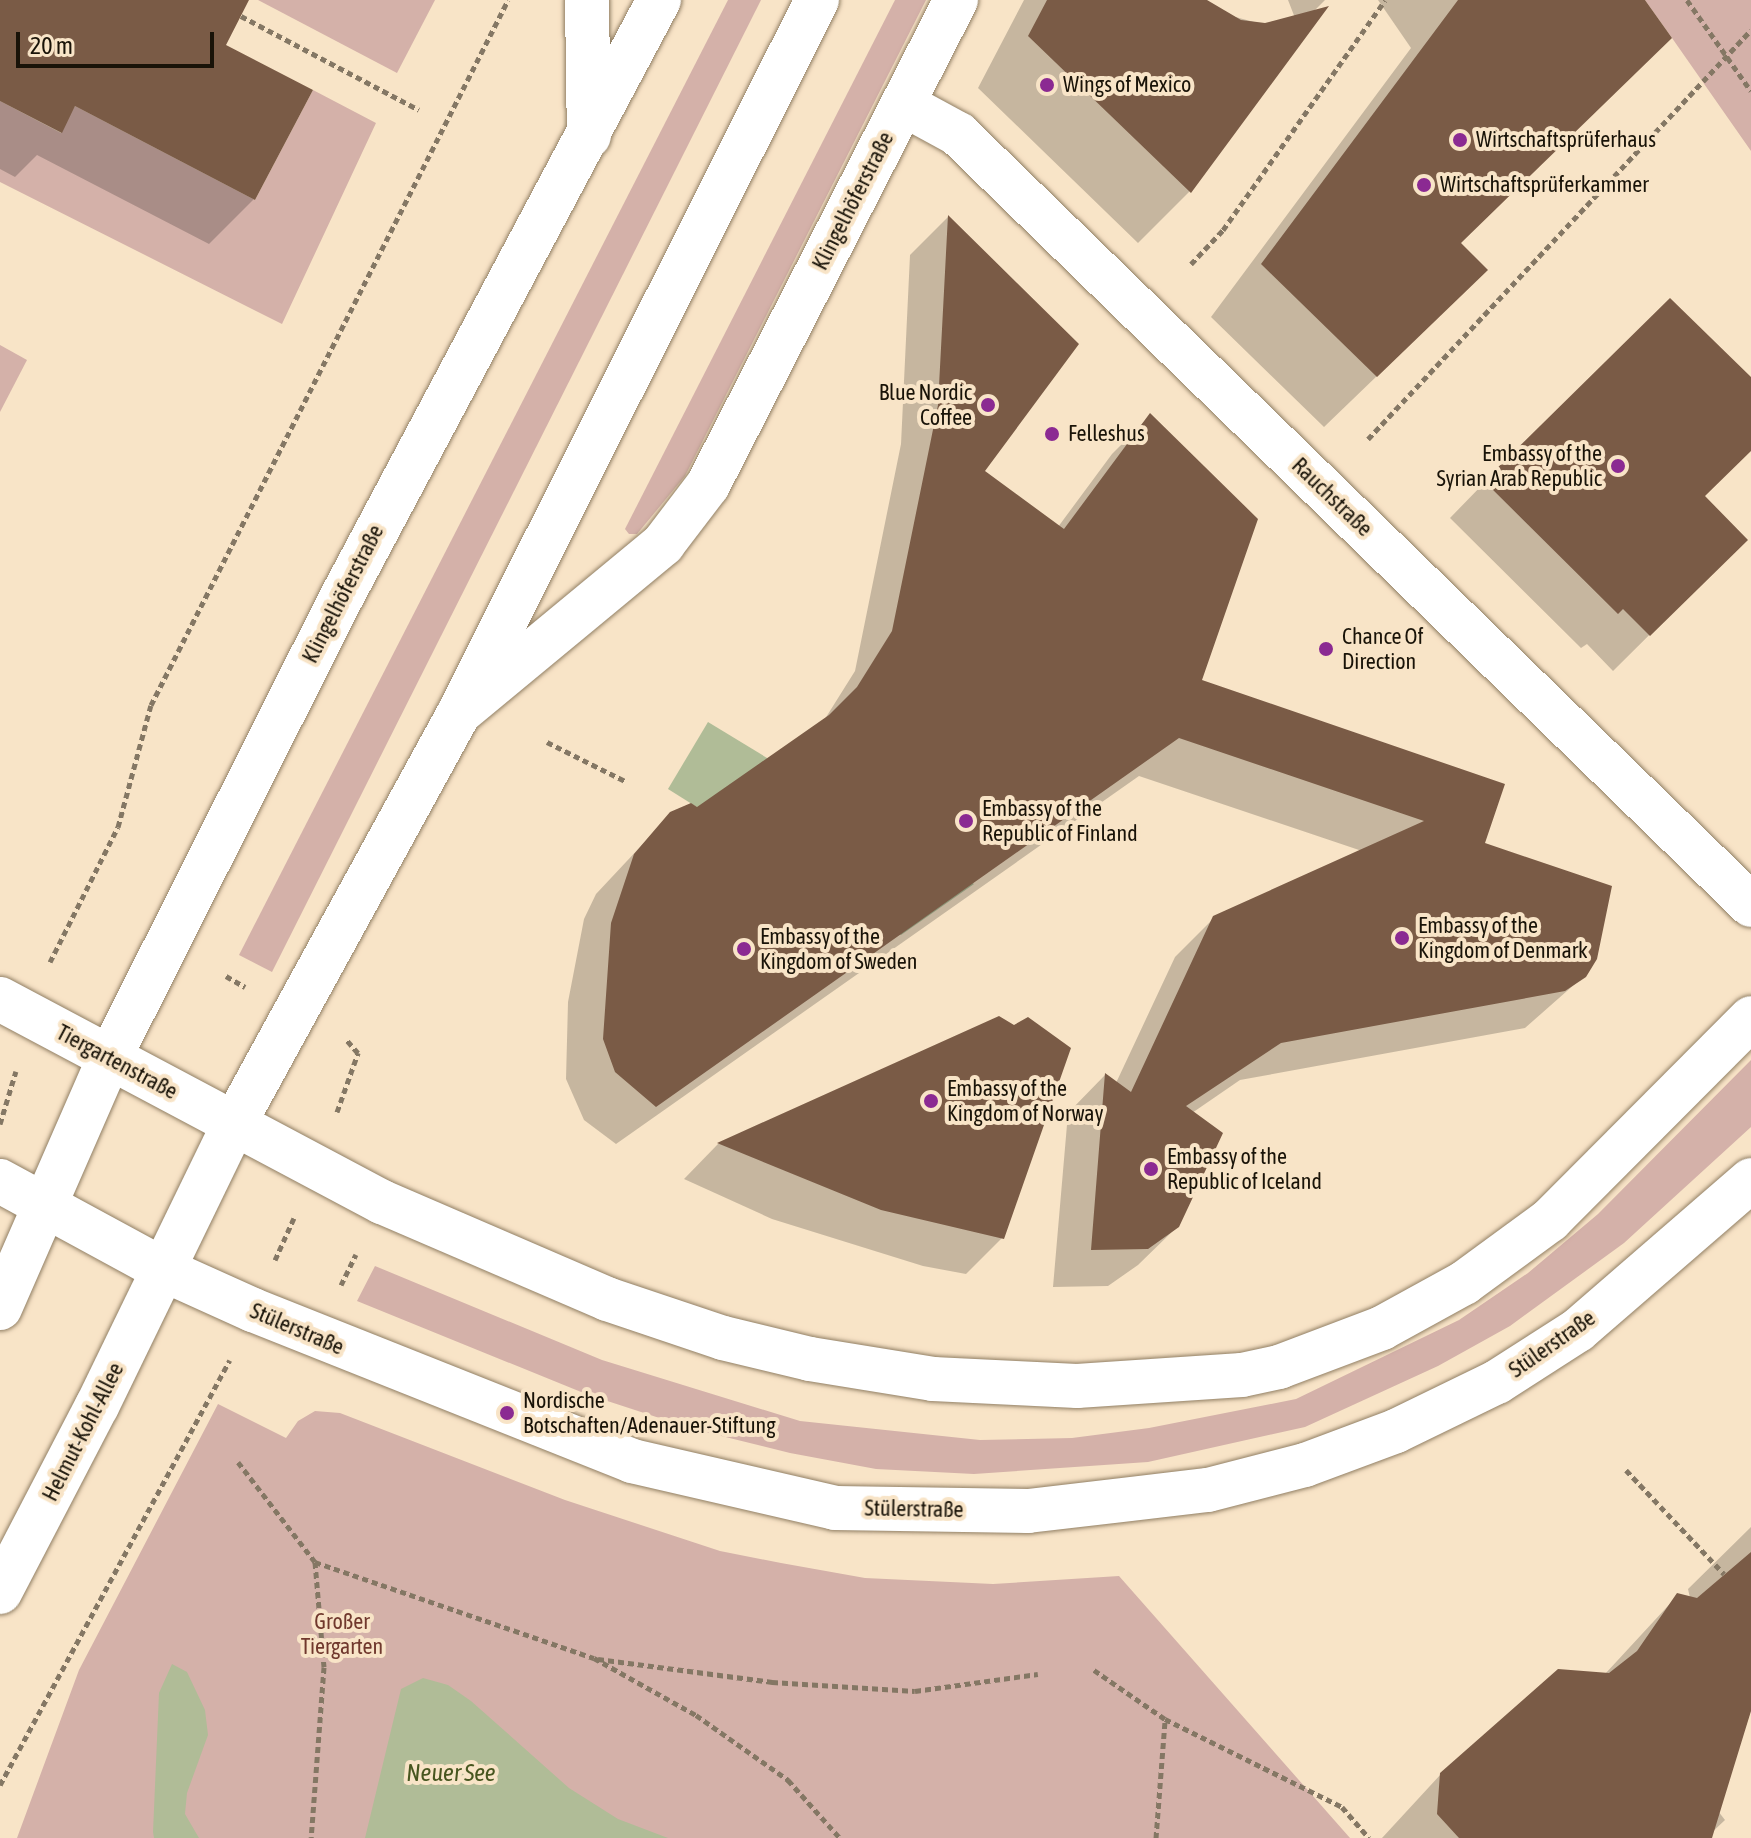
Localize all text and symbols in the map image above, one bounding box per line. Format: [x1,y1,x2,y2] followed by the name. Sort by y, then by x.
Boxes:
[20,16,218,66] scale bar
[30,32,73,59] text: 20 m
[1063,72,1191,98] place label: Wings of Mexico
[1038,76,1056,94] marker: Wings of Mexico
[1476,127,1656,153] place label: Wirtschaftsprüferhaus
[807,128,899,274] street label: Klingelhöferstraße
[1451,131,1469,149] marker: Wirtschaftsprüferhaus
[1440,172,1649,198] place label: Wirtschaftsprüferkammer
[1415,176,1433,194] marker: Wirtschaftsprüferkammer
[879,379,972,430] place label: Blue Nordic Coffee
[979,396,997,414] marker: Blue Nordic Coffee
[1068,421,1145,447] place label: Felleshus
[1043,425,1061,443] marker: Felleshus
[1436,440,1602,492] place label: Embassy of the Syrian Arab Republic
[1286,452,1378,542] street label: Rauchstraße
[1609,457,1627,475] marker: Embassy of the Syrian Arab Republic
[297,521,389,667] street label: Klingelhöferstraße
[1342,623,1424,674] place label: Chance Of Direction
[1317,640,1335,658] marker: Chance Of Direction
[982,795,1138,846] place label: Embassy of the Republic of Finland
[957,812,975,830] marker: Embassy of the Republic of Finland
[1418,912,1588,964] place label: Embassy of the Kingdom of Denmark
[760,923,917,974] place label: Embassy of the Kingdom of Sweden
[1393,929,1411,947] marker: Embassy of the Kingdom of Denmark
[735,940,753,958] marker: Embassy of the Kingdom of Sweden
[52,1019,182,1105] street label: Tiergartenstraße
[947,1075,1104,1126] place label: Embassy of the Kingdom of Norway
[922,1092,940,1110] marker: Embassy of the Kingdom of Norway
[1167,1143,1322,1194] place label: Embassy of the Republic of Iceland
[1142,1160,1160,1178] marker: Embassy of the Republic of Iceland
[246,1298,348,1360] street label: Stülerstraße
[1504,1305,1600,1383] street label: Stülerstraße
[37,1358,129,1506] street label: Helmut-Kohl-Allee
[523,1387,776,1438] place label: Nordische Botschaften/Adenauer-Stiftung
[498,1404,516,1422] marker: Nordische Botschaften/Adenauer-Stiftung
[864,1495,964,1523] street label: Stülerstraße
[301,1608,383,1660] park label: Großer Tiergarten
[406,1759,496,1787] water label: Neuer See

